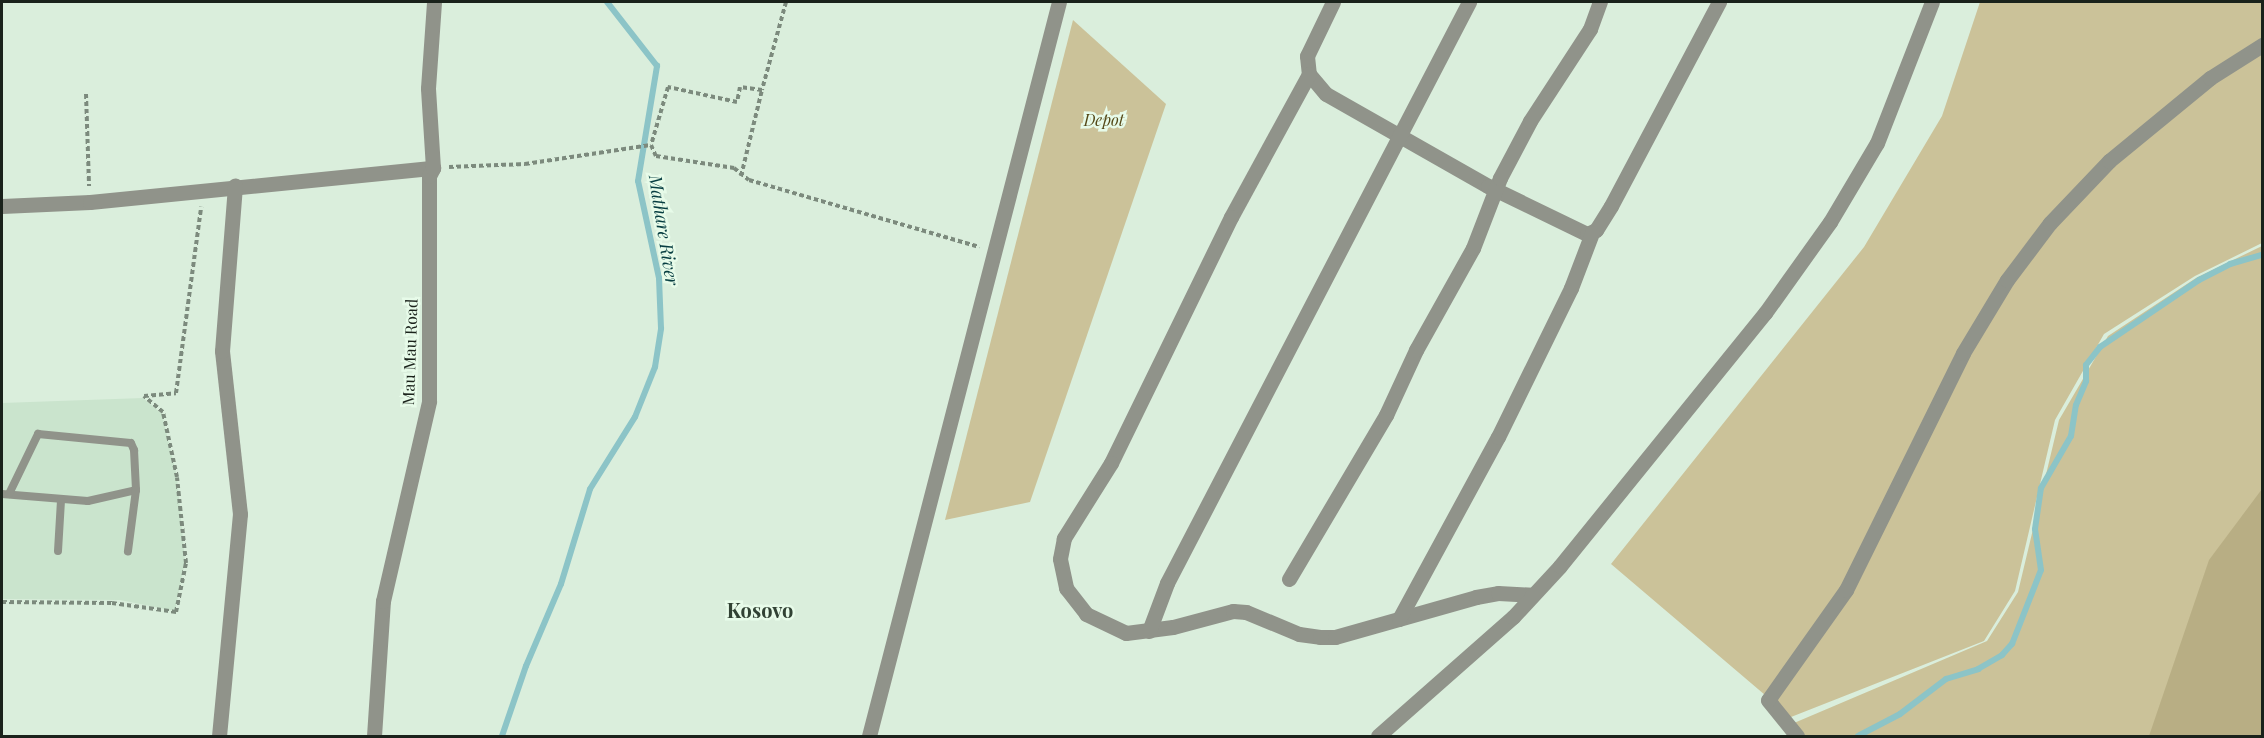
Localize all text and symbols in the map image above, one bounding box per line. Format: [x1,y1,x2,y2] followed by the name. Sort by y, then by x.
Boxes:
[1084,110,1124,130] park label: Depot
[645,173,683,287] water label: Mathare River
[399,298,421,406] street label: Mau Mau Road
[727,597,793,621] district label: Kosovo

